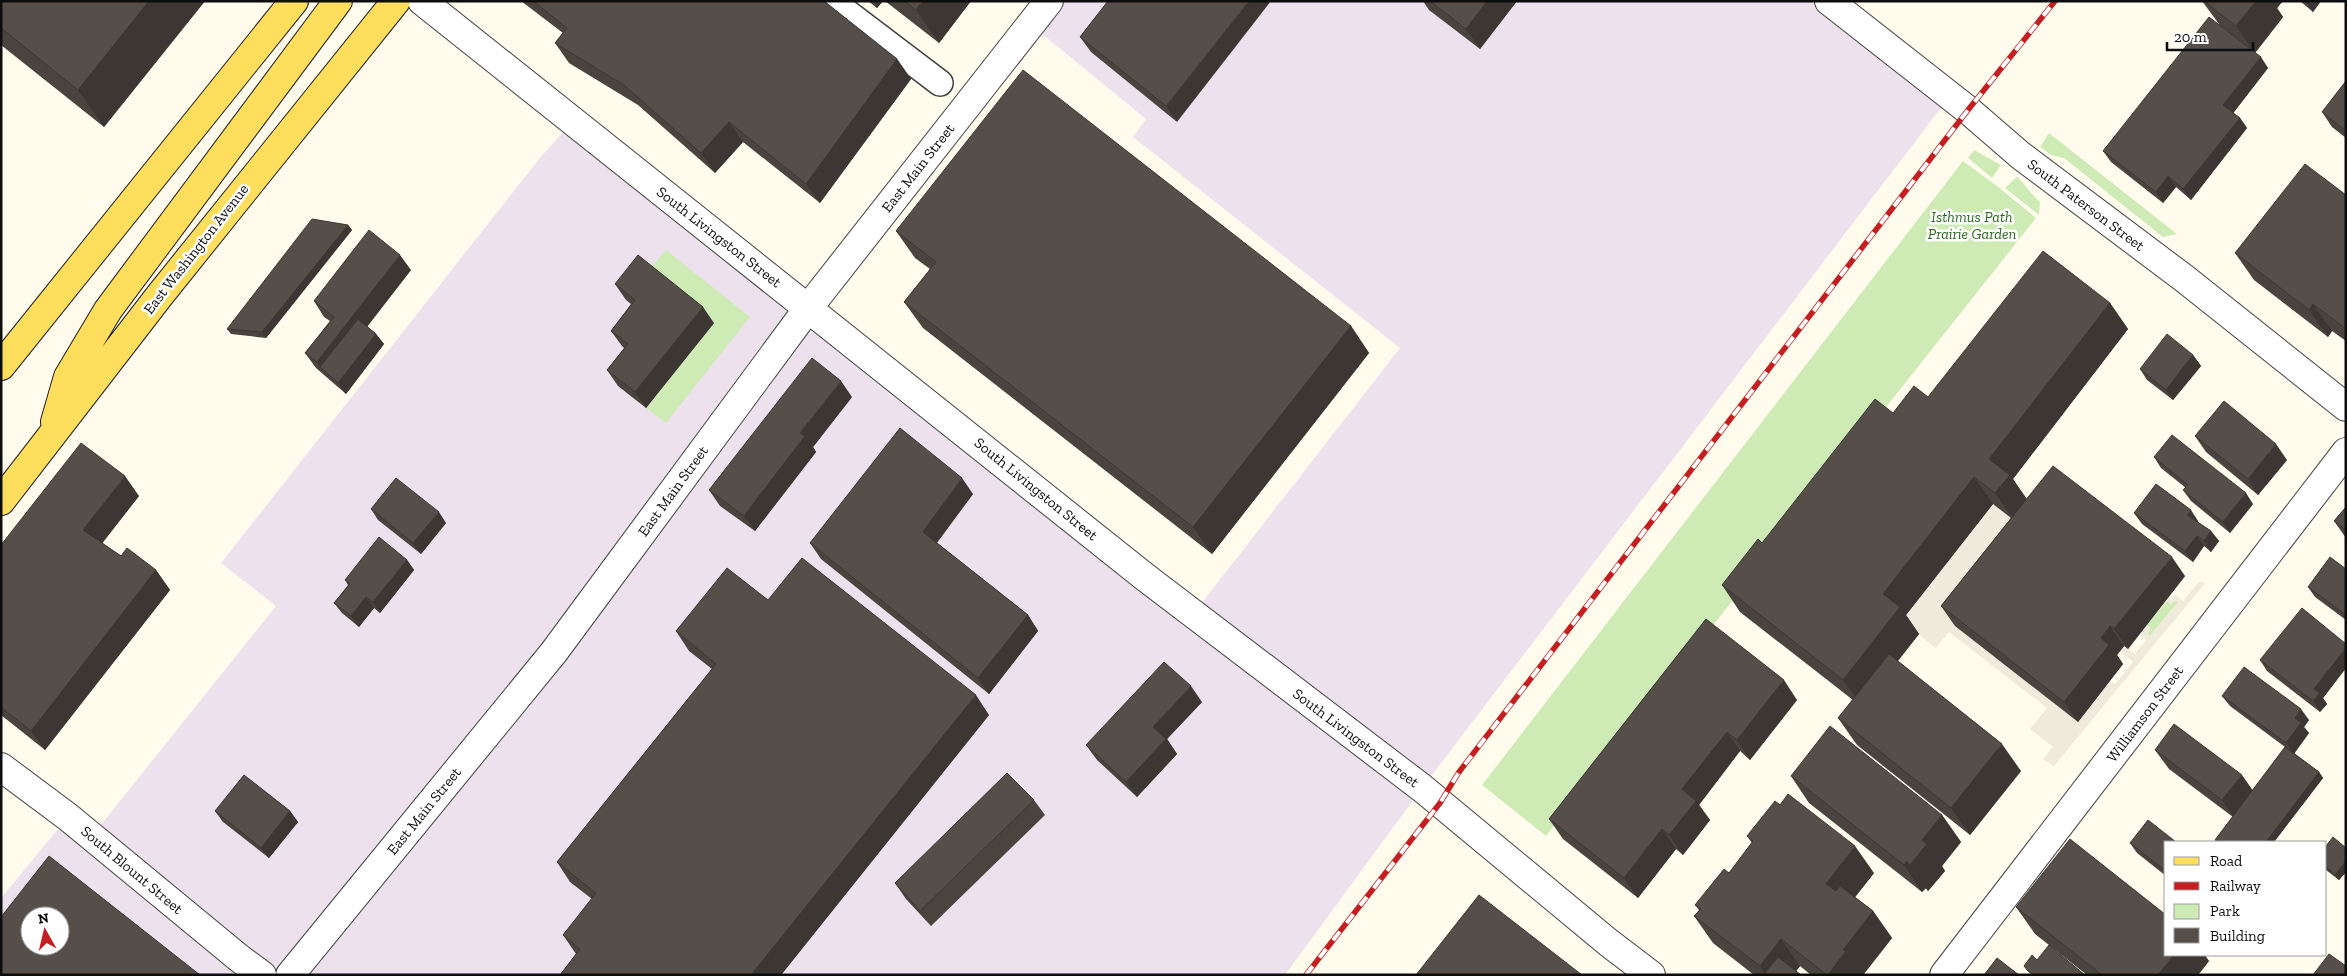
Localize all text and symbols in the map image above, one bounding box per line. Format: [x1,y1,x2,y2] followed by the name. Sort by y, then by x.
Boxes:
[2167,20,2253,52] scale bar
[2174,28,2207,46] text: 20 m
[878,120,958,216] street label: East Main Street
[2024,155,2148,255] street label: South Paterson Street
[140,180,252,318] street label: East Washington Avenue
[653,183,785,292] street label: South Livingston Street
[1928,208,2016,243] park label: Isthmus Path Prairie Garden
[971,434,1102,545] street label: South Livingston Street
[634,442,712,540] street label: East Main Street
[2103,662,2187,766] street label: Williamson Street
[1289,685,1423,792] street label: South Livingston Street
[383,763,465,858] street label: East Main Street
[77,822,187,918] street label: South Blount Street
[2164,841,2327,956] legend
[2210,852,2243,870] text: Road
[2210,877,2261,895] text: Railway
[2210,902,2240,920] text: Park
[20,906,70,956] north arrow
[37,909,50,928] text: N
[2210,927,2265,945] text: Building

